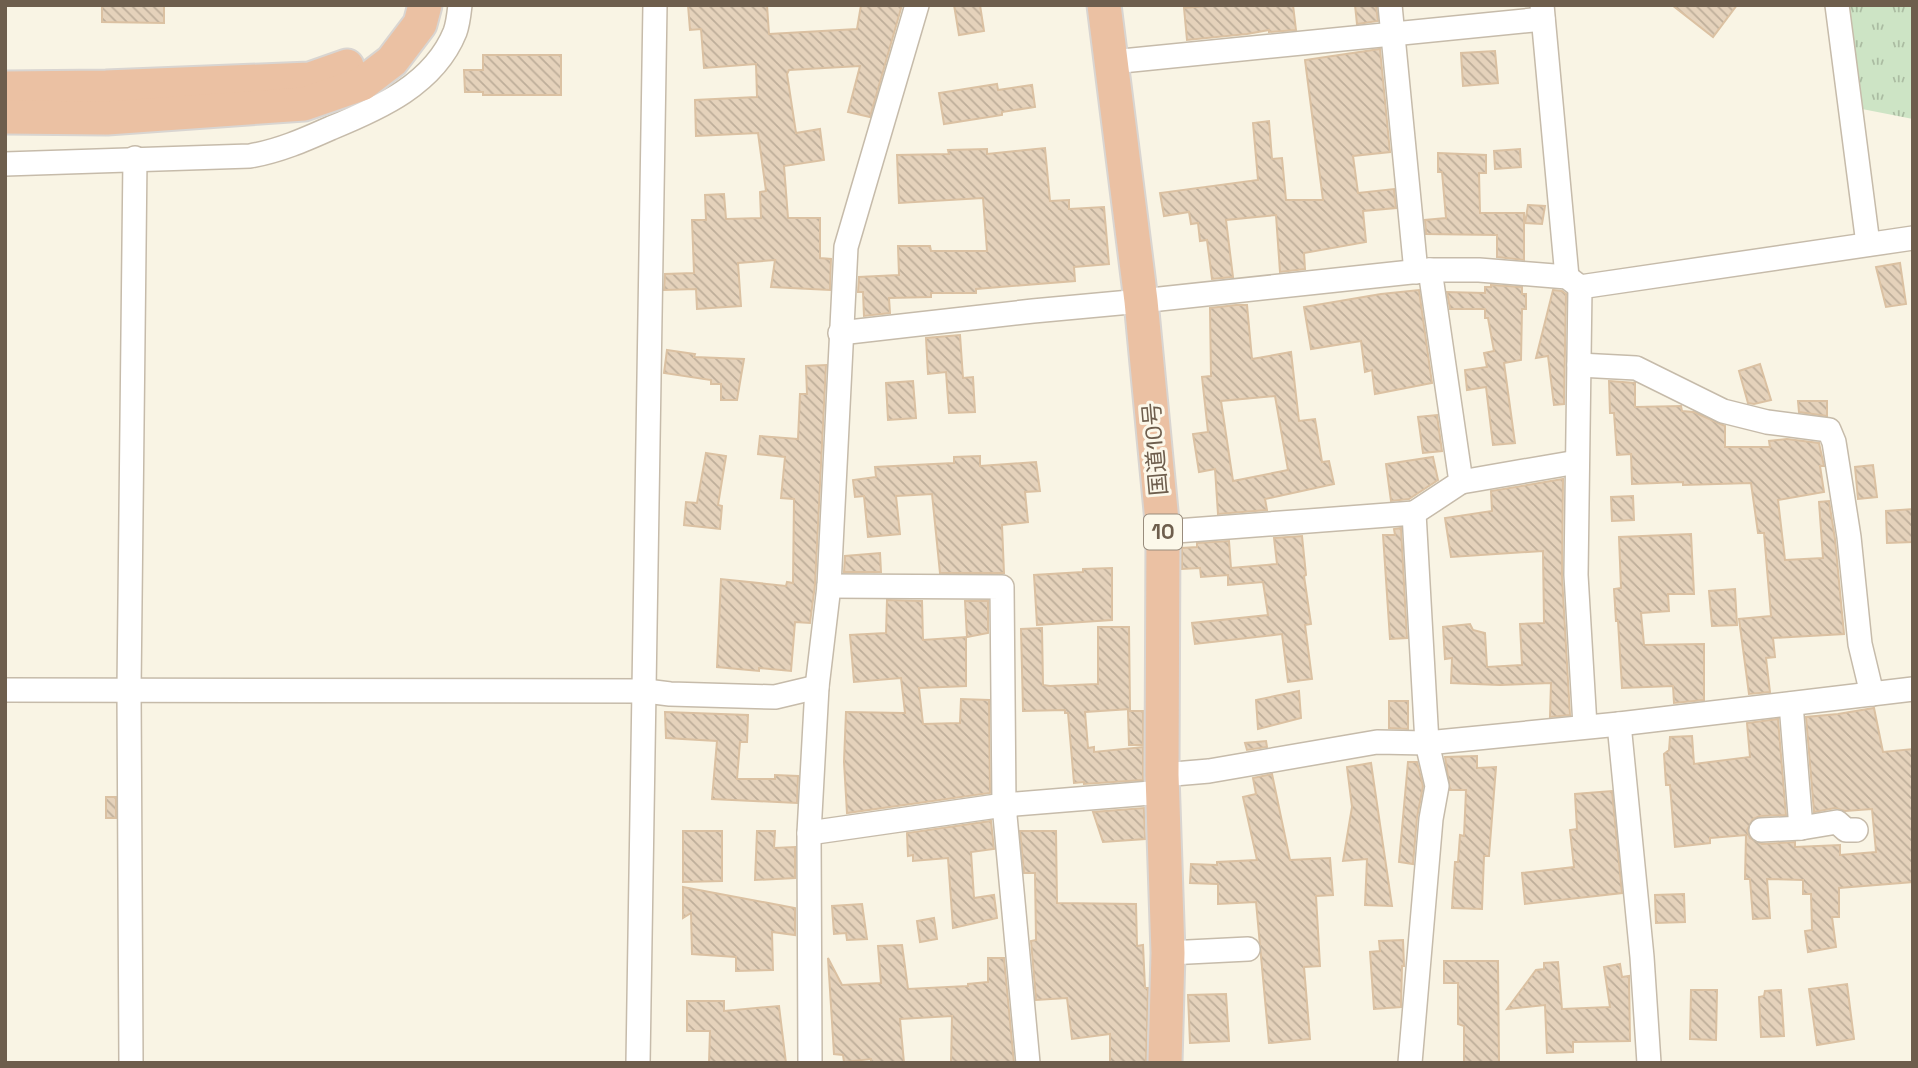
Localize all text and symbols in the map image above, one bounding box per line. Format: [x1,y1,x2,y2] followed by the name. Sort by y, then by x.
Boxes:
[1136,401,1174,497] street label: 国道10号
[1144,514,1182,550] road number: 10

